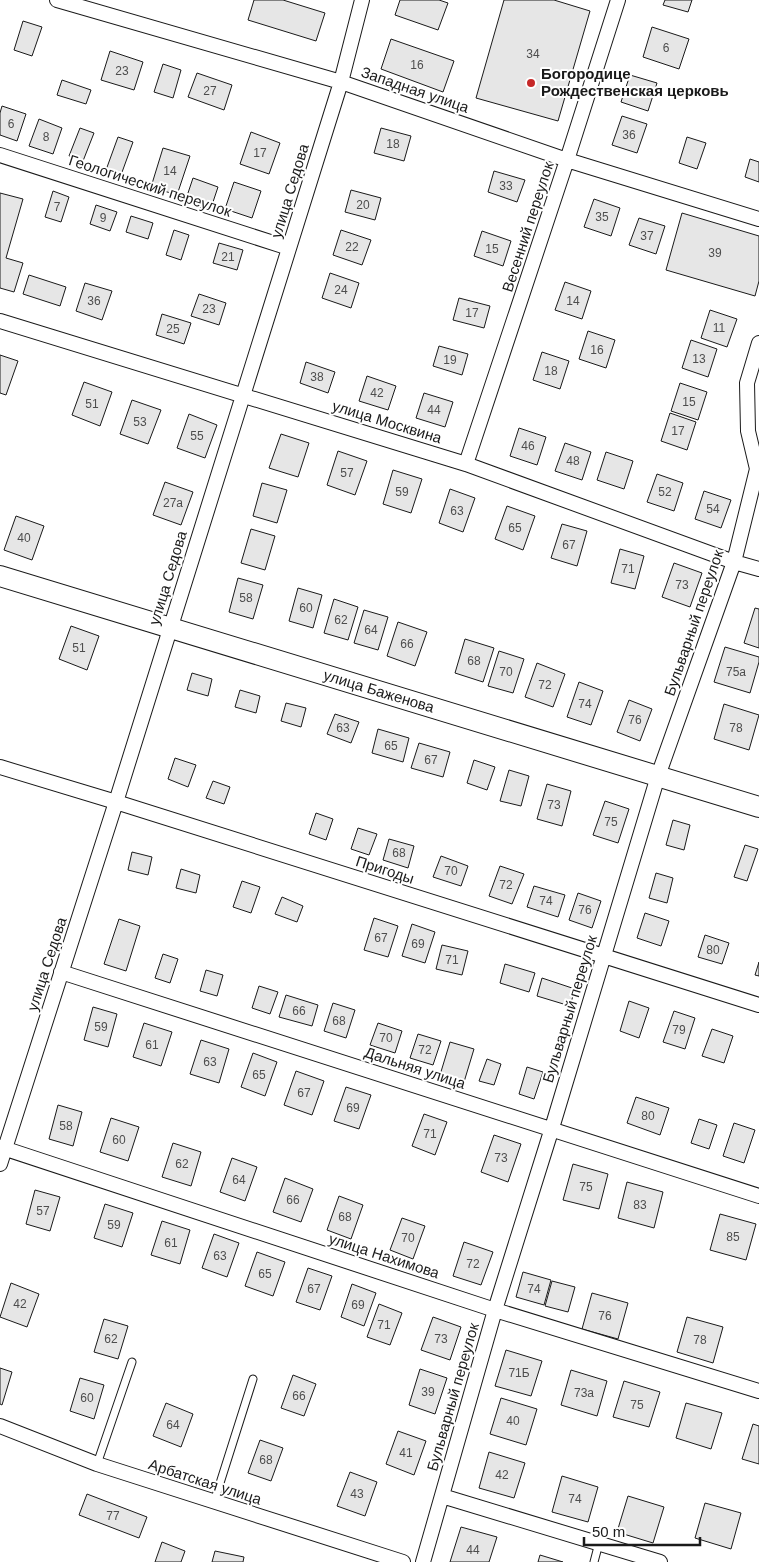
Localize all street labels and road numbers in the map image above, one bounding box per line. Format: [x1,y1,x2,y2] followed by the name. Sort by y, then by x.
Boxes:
[359,63,472,116] street label: Западная улица
[267,141,312,240] street label: улица Седова
[67,151,234,220] street label: Геологический переулок
[498,159,557,294] street label: Весенний переулок
[330,397,445,446] street label: улица Москвина
[145,528,190,627] street label: улица Седова
[661,547,727,698] street label: Бульварный переулок
[322,666,437,716] street label: улица Баженова
[354,852,416,887] street label: Пригоды
[23,914,70,1013] street label: улица Седова
[539,933,600,1085] street label: Бульварный переулок
[363,1043,468,1092] street label: Дальняя улица
[327,1230,442,1282] street label: улица Нахимова
[423,1320,482,1473] street label: Бульварный переулок
[147,1455,264,1508] street label: Арбатская улица

